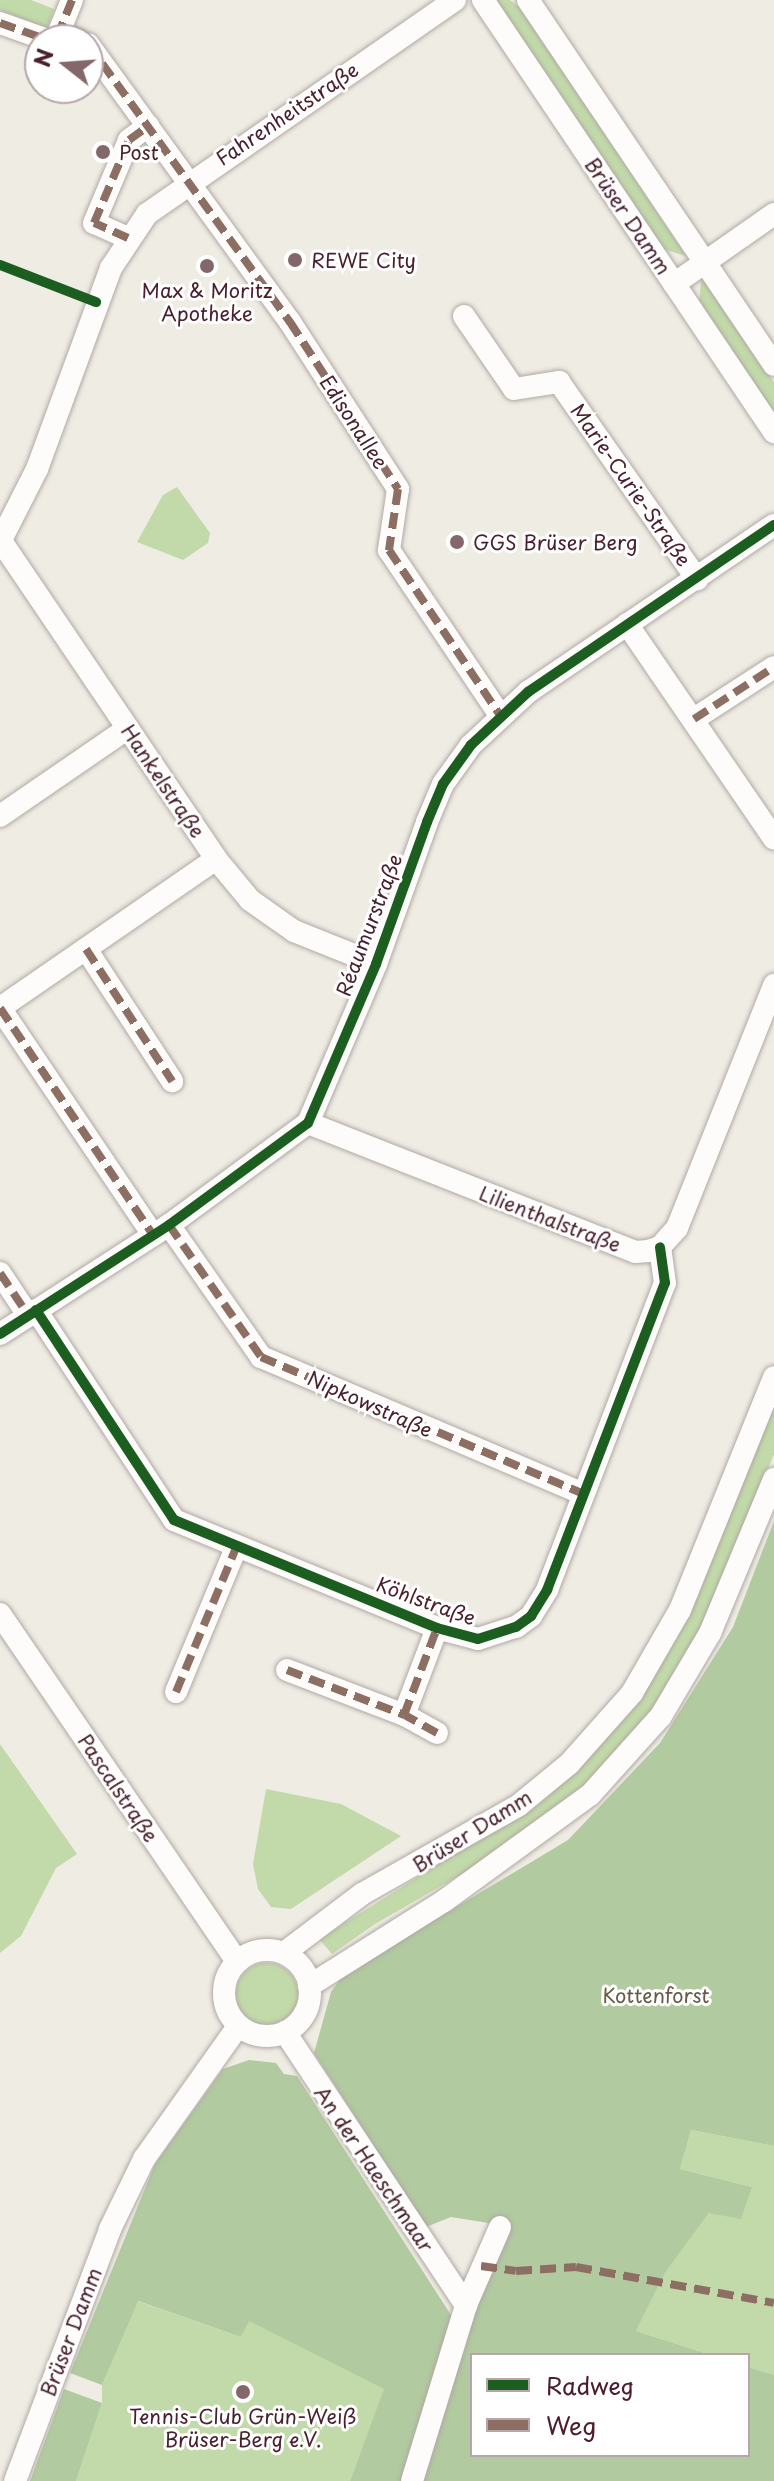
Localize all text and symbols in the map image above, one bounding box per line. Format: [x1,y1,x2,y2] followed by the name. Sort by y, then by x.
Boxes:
[24,24,104,104] north arrow
[24,44,61,71] text: N
[211,58,363,170] street label: Fahrenheitstraße
[119,140,159,164] place label: Post
[94,143,112,161] marker: Post
[580,153,676,279] street label: Brüser Damm
[311,248,418,272] place label: REWE City
[286,251,304,269] marker: REWE City
[198,257,216,275] marker: Max & Moritz Apotheke
[141,278,273,325] place label: Max & Moritz Apotheke
[315,371,393,473] street label: Edisonallee
[566,399,696,571] street label: Marie-Curie-Straße
[473,530,642,554] place label: GGS Brüser Berg
[448,533,466,551] marker: GGS Brüser Berg
[116,720,210,842] street label: Hankelstraße
[331,851,407,999] street label: Réaumurstraße
[476,1181,624,1257] street label: Lilienthalstraße
[304,1366,436,1442] street label: Nipkowstraße
[373,1572,479,1630] street label: Köhlstraße
[73,1729,163,1847] street label: Pascalstraße
[408,1785,536,1877] street label: Brüser Damm
[602,1983,710,2007] park label: Kottenforst
[310,2082,438,2256] street label: An der Haeschmaar
[35,2264,107,2400] street label: Brüser Damm
[470,2353,750,2457] legend
[546,2367,634,2403] text: Radweg
[234,2383,252,2401] marker: Tennis-Club Grün-Weiß Brüser-Berg e.V.
[129,2404,357,2451] place label: Tennis-Club Grün-Weiß Brüser-Berg e.V.
[546,2407,596,2443] text: Weg

